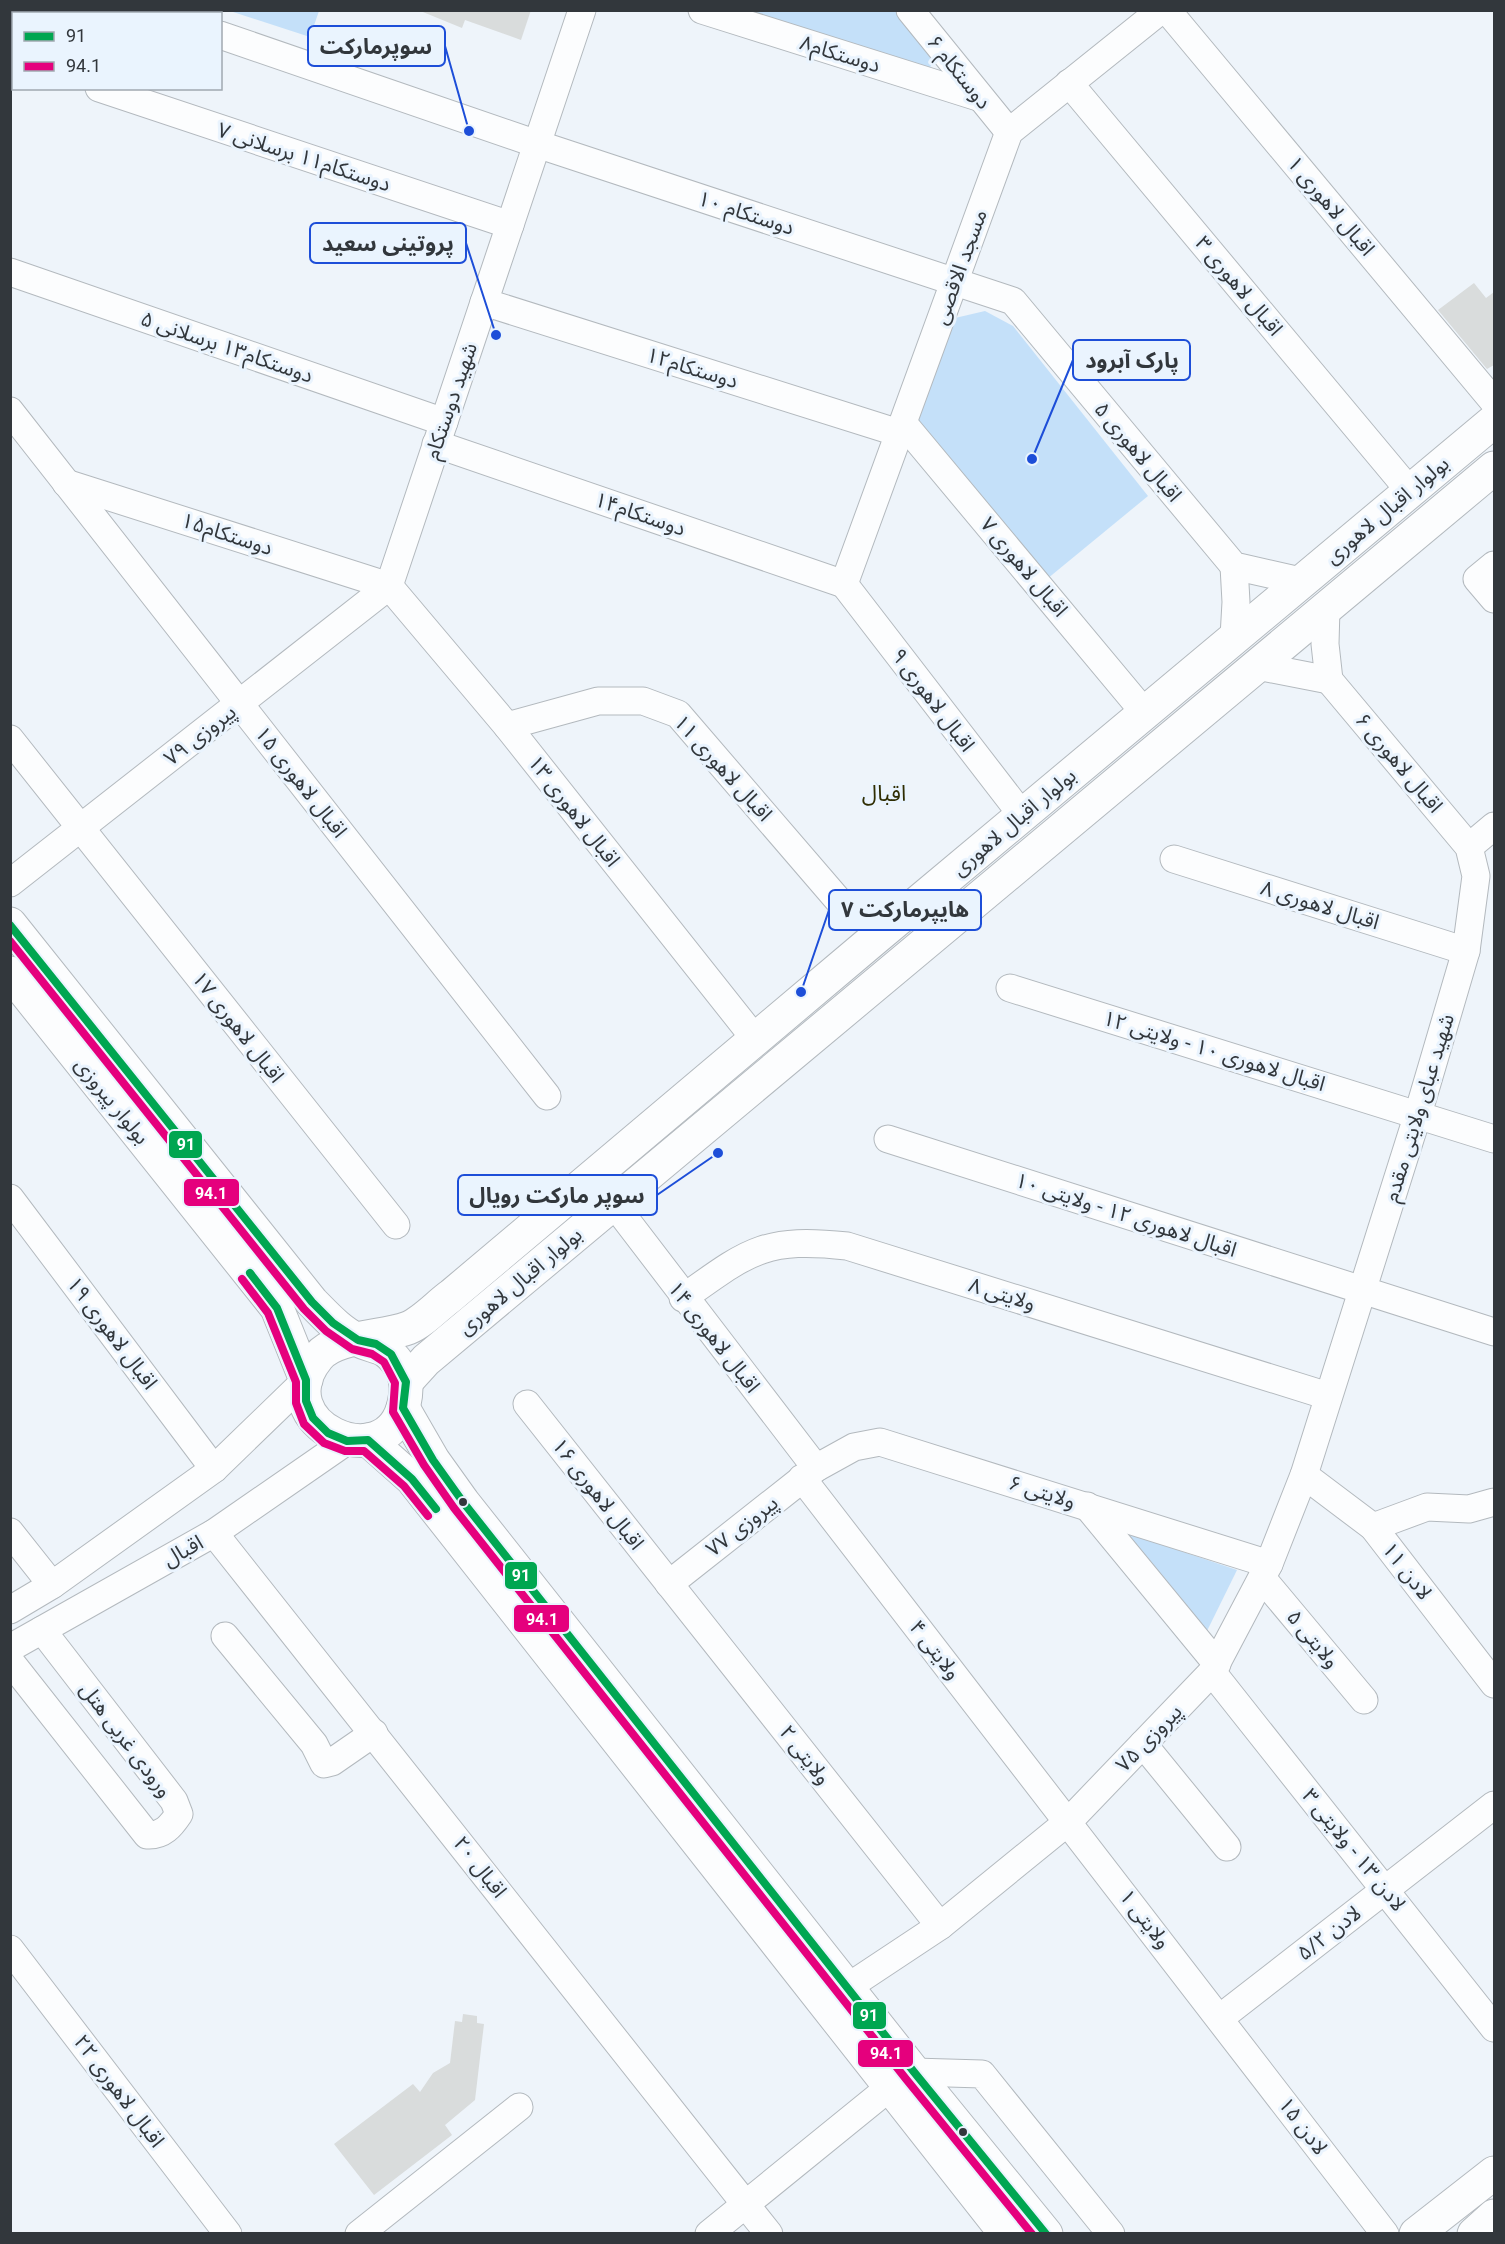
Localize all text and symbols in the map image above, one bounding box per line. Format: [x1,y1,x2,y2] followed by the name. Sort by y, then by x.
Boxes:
[12,12,222,90] legend
[66,25,86,46] text: 91
[308,26,445,66] callout: سوپرمارکت
[796,30,883,81] street label: دوستکام۸
[919,30,996,116] street label: دوستکام ۶
[320,34,432,61] text: سوپرمارکت
[66,55,101,76] text: 94.1
[213,118,394,200] street label: دوستکام۱۱ برسلانی ۷
[1282,151,1380,261] street label: اقبال لاهوری ۱
[694,186,797,244] street label: دوستکام ۱۰
[928,206,992,328] street label: مسجد الاقصی
[310,223,466,263] callout: پروتینی سعید
[322,231,454,258] text: پروتینی سعید
[1190,231,1288,341] street label: اقبال لاهوری ۳
[136,306,316,392] street label: دوستکام۱۳ برسلانی ۵
[420,339,486,464] street label: شهید دوستکام
[1073,340,1190,380] callout: پارک آبرود
[642,343,741,397] street label: دوستکام۱۲
[1085,348,1179,375] text: پارک آبرود
[1089,397,1187,507] street label: اقبال لاهوری ۵
[1320,451,1454,569] street label: بولوار اقبال لاهوری
[590,487,689,545] street label: دوستکام۱۴
[177,508,276,564] street label: دوستکام۱۵
[975,512,1073,622] street label: اقبال لاهوری ۷
[887,644,979,756] street label: اقبال لاهوری ۹
[159,699,241,771] street label: پیروزی ۷۹
[1350,708,1448,818] street label: اقبال لاهوری ۶
[669,710,777,826] street label: اقبال لاهوری ۱۱
[250,722,352,842] street label: اقبال لاهوری ۱۵
[523,751,625,871] street label: اقبال لاهوری ۱۳
[947,763,1081,881] street label: بولوار اقبال لاهوری
[862,781,906,806] district label: اقبال
[1258,876,1382,934] street label: اقبال لاهوری ۸
[829,890,981,930] callout: هایپرمارکت ۷
[841,897,969,924] text: هایپرمارکت ۷
[187,967,289,1087] street label: اقبال لاهوری ۱۷
[1100,1006,1328,1096] street label: اقبال لاهوری ۱۰ - ولایتی ۱۲
[1379,1011,1463,1206] street label: شهید عبای ولایتی مقدم
[69,1053,154,1150] street label: بولوار پیروزی
[168,1130,203,1159] line badge: 91
[177,1135,195,1154] text: 91
[1012,1168,1240,1262] street label: اقبال لاهوری ۱۲ - ولایتی ۱۰
[458,1175,657,1215] callout: سوپر مارکت رویال
[183,1178,240,1207] line badge: 94.1
[469,1183,645,1210] text: سوپر مارکت رویال
[195,1184,227,1203] text: 94.1
[453,1222,587,1340] street label: بولوار اقبال لاهوری
[62,1272,162,1394] street label: اقبال لاهوری ۱۹
[966,1273,1038,1315] street label: ولایتی ۸
[663,1277,765,1397] street label: اقبال لاهوری ۱۴
[547,1434,649,1554] street label: اقبال لاهوری ۱۶
[1006,1471,1078,1513] street label: ولایتی ۶
[701,1490,783,1562] street label: پیروزی ۷۷
[457,1496,469,1508] unlabelled marker
[159,1530,207,1572] street label: اقبال
[1377,1538,1437,1604] street label: لادن ۱۱
[504,1561,538,1590] line badge: 91
[512,1566,530,1585] text: 91
[513,1604,570,1633] line badge: 94.1
[1282,1605,1344,1673] street label: ولایتی ۵
[526,1610,558,1629] text: 94.1
[904,1616,966,1684] street label: ولایتی ۴
[75,1678,177,1802] street label: ورودی غربی هتل
[1111,1699,1188,1778] street label: پیروزی ۷۵
[774,1721,836,1789] street label: ولایتی ۲
[1297,1784,1411,1916] street label: لادن ۱۳ - ولایتی ۳
[449,1831,511,1903] street label: اقبال ۲۰
[1114,1885,1176,1953] street label: ولایتی ۱
[1292,1901,1366,1965] street label: لادن ۵/۲
[852,2001,887,2030] line badge: 91
[860,2006,878,2025] text: 91
[69,2030,169,2152] street label: اقبال لاهوری ۲۲
[857,2039,914,2068] line badge: 94.1
[870,2044,902,2063] text: 94.1
[1274,2092,1332,2160] street label: لادن ۱۵
[957,2126,969,2138] unlabelled marker

